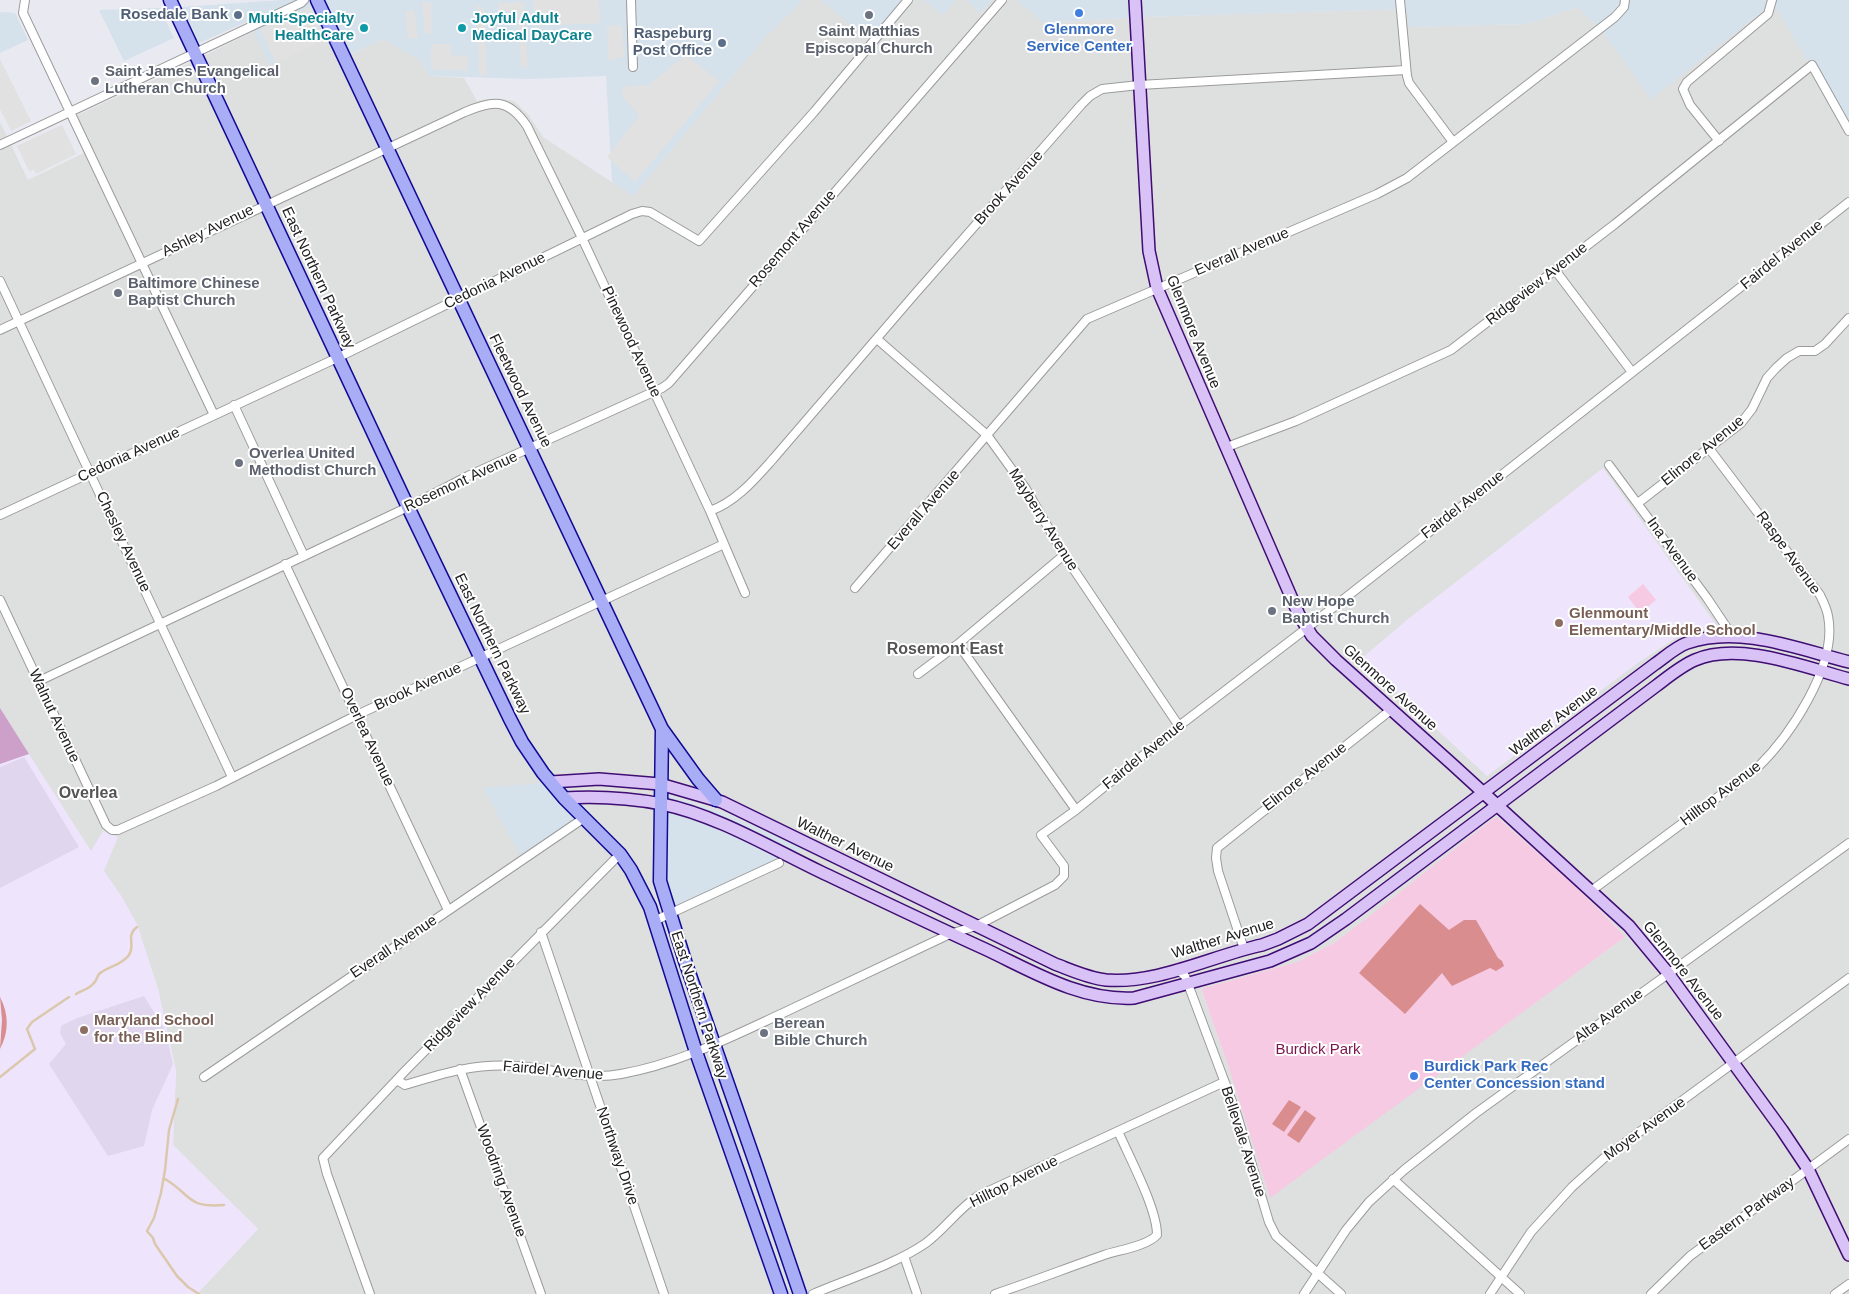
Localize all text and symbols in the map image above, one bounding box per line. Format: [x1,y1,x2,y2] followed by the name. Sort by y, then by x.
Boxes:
[120,6,228,24] place label: Rosedale Bank
[1073,7,1085,19] marker: Glenmore Service Center
[232,9,244,21] marker: Rosedale Bank
[863,9,875,21] marker: Saint Matthias Episcopal Church
[248,10,354,45] place label: Multi-Specialty HealthCare
[472,10,592,45] place label: Joyful Adult Medical DayCare
[1026,21,1132,56] place label: Glenmore Service Center
[358,22,370,34] marker: Multi-Specialty HealthCare
[456,22,468,34] marker: Joyful Adult Medical DayCare
[805,23,933,58] place label: Saint Matthias Episcopal Church
[633,25,712,60] place label: Raspeburg Post Office
[716,37,728,49] marker: Raspeburg Post Office
[105,63,279,98] place label: Saint James Evangelical Lutheran Church
[89,75,101,87] marker: Saint James Evangelical Lutheran Church
[971,147,1047,229] street label: Brook Avenue
[746,187,840,291] street label: Rosemont Avenue
[159,201,257,261] street label: Ashley Avenue
[277,204,359,352] street label: East Northern Parkway
[1737,216,1827,294] street label: Fairdel Avenue
[1192,224,1292,280] street label: Everall Avenue
[1483,239,1591,329] street label: Ridgeview Avenue
[441,249,549,313] street label: Cedonia Avenue
[1162,273,1224,391] street label: Glenmore Avenue
[128,275,260,310] place label: Baltimore Chinese Baptist Church
[597,284,665,400] street label: Pinewood Avenue
[112,287,124,299] marker: Baltimore Chinese Baptist Church
[485,331,555,451] street label: Fleetwood Avenue
[1658,412,1748,490] street label: Elinore Avenue
[75,423,183,487] street label: Cedonia Avenue
[249,445,376,480] place label: Overlea United Methodist Church
[401,448,521,516] street label: Rosemont Avenue
[233,457,245,469] marker: Overlea United Methodist Church
[884,466,964,554] street label: Everall Avenue
[1004,466,1082,574] street label: Mayberry Avenue
[1418,467,1508,543] street label: Fairdel Avenue
[92,489,154,595] street label: Chesley Avenue
[1752,508,1824,598] street label: Raspe Avenue
[1642,514,1702,586] street label: Ina Avenue
[450,571,534,717] street label: East Northern Parkway
[1282,593,1390,628] place label: New Hope Baptist Church
[1266,605,1278,617] marker: New Hope Baptist Church
[1569,605,1756,640] place label: Glenmount Elementary/Middle School
[1553,617,1565,629] marker: Glenmount Elementary/Middle School
[887,640,1003,660] district label: Rosemont East
[1339,641,1441,735] street label: Glenmore Avenue
[372,659,464,715] street label: Brook Avenue
[25,666,83,766] street label: Walnut Avenue
[1506,682,1602,760] street label: Walther Avenue
[336,685,398,789] street label: Overlea Avenue
[1099,716,1189,794] street label: Fairdel Avenue
[1259,739,1351,815] street label: Elinore Avenue
[1677,758,1765,830] street label: Hilltop Avenue
[59,784,117,804] district label: Overlea
[793,814,897,876] street label: Walther Avenue
[347,911,441,983] street label: Everall Avenue
[1170,915,1276,963] street label: Walther Avenue
[1639,918,1727,1024] street label: Glenmore Avenue
[667,929,731,1081] street label: East Northern Parkway
[420,954,520,1056] street label: Ridgeview Avenue
[1571,985,1647,1047] street label: Alta Avenue
[94,1012,214,1047] place label: Maryland School for the Blind
[774,1015,867,1050] place label: Berean Bible Church
[78,1024,90,1036] marker: Maryland School for the Blind
[758,1027,770,1039] marker: Berean Bible Church
[1275,1041,1361,1059] park label: Burdick Park
[502,1058,604,1084] street label: Fairdel Avenue
[1424,1058,1605,1093] place label: Burdick Park Rec Center Concession stand
[1408,1070,1420,1082] marker: Burdick Park Rec Center Concession stand
[1217,1084,1269,1200] street label: Bellevale Avenue
[1601,1093,1689,1165] street label: Moyer Avenue
[592,1105,642,1207] street label: Northway Drive
[472,1122,530,1240] street label: Woodring Avenue
[967,1152,1061,1212] street label: Hilltop Avenue
[1696,1173,1798,1255] street label: Eastern Parkway

